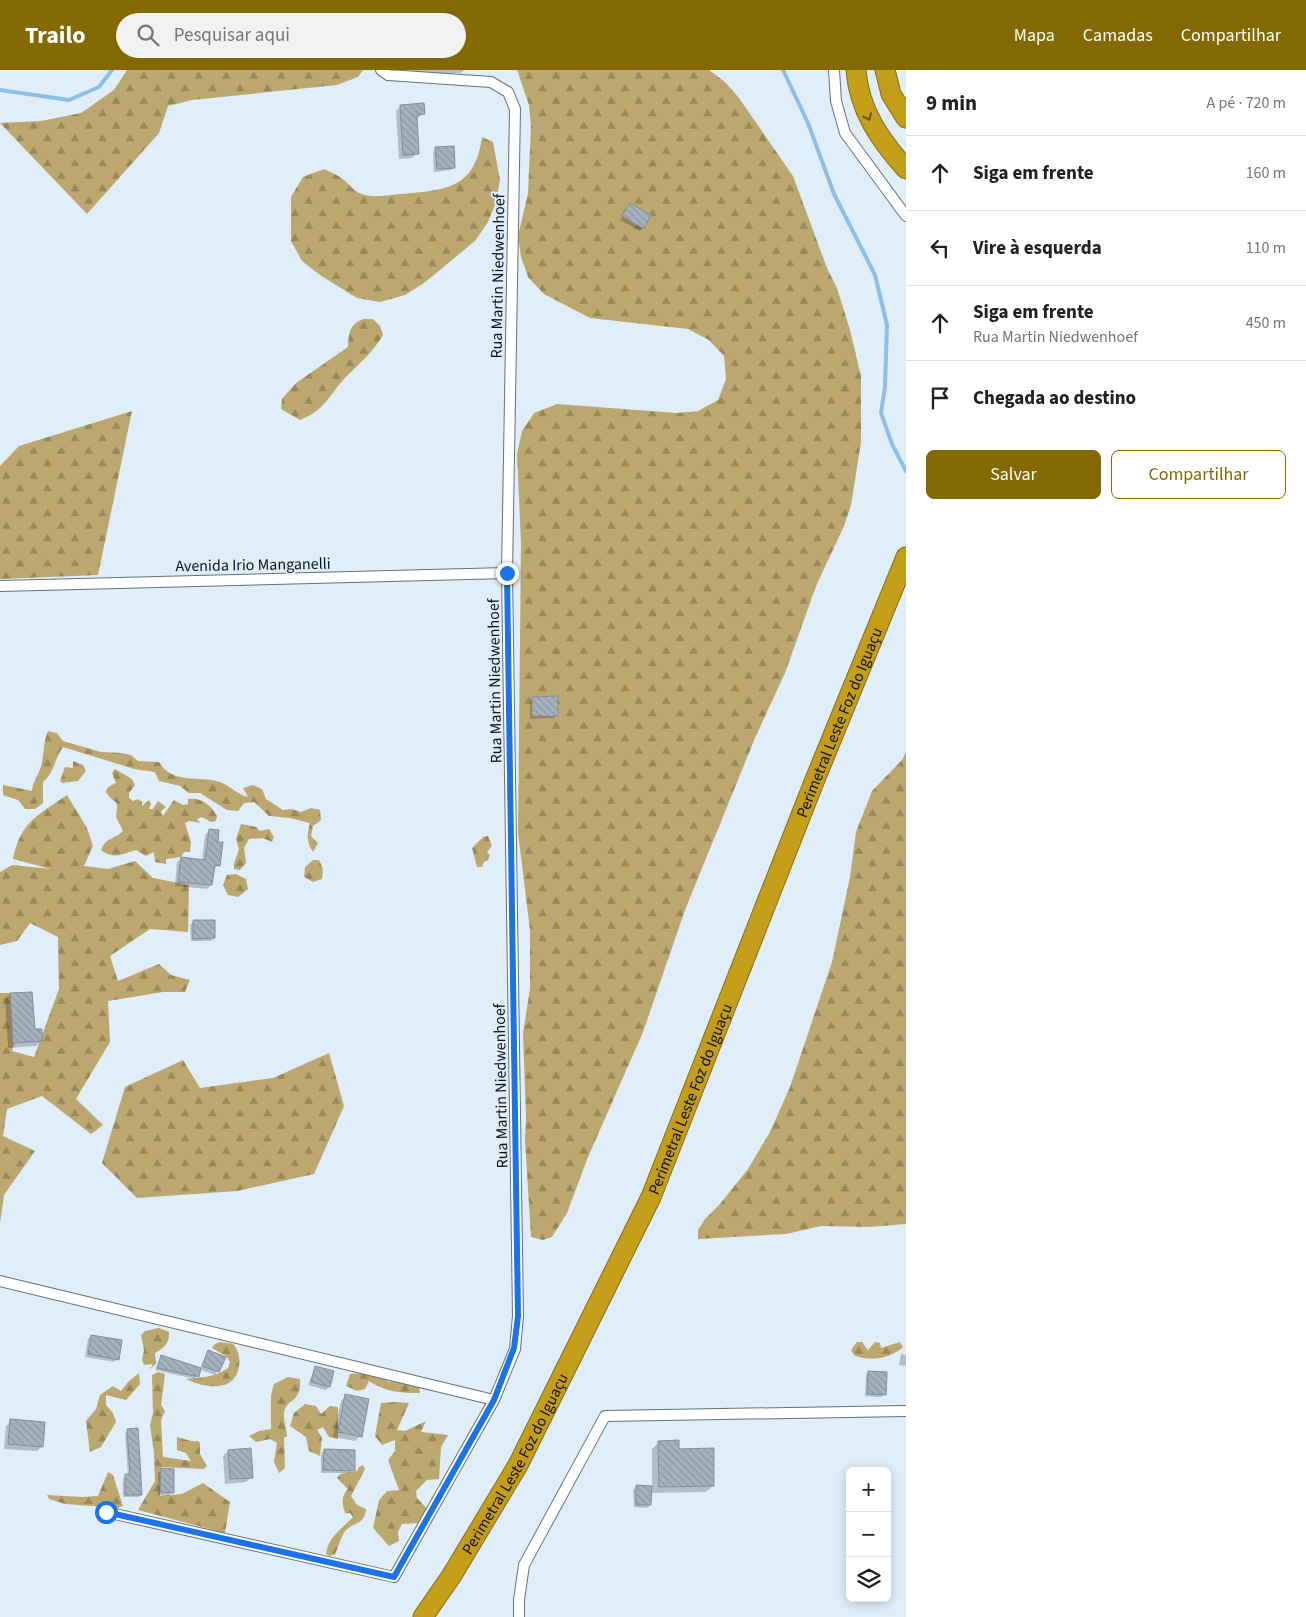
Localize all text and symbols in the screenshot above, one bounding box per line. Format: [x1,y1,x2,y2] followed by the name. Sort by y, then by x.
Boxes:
[116,13,466,58] search box
[25,18,86,53] text: Trailo
[134,21,162,49] icon: search
[174,22,290,49] text: Pesquisar aqui
[1014,23,1055,48] text: Mapa
[1083,23,1153,48] text: Camadas
[1181,23,1281,48] text: Compartilhar
[926,88,977,118] text: 9 min
[1207,92,1286,114] text: A pé · 720 m
[862,112,873,121] one-way arrow
[926,159,954,187] icon: ahead
[973,160,1094,187] text: Siga em frente
[1246,162,1286,184] text: 160 m
[486,192,510,359] street label: Rua Martin Niedwenhoef
[926,234,954,262] icon: left
[973,235,1102,262] text: Vire à esquerda
[1246,237,1286,259] text: 110 m
[973,299,1094,326] text: Siga em frente
[926,309,954,337] icon: ahead
[1246,312,1286,334] text: 450 m
[973,326,1138,348] text: Rua Martin Niedwenhoef
[926,384,954,412] icon: arrive
[973,385,1136,412] text: Chegada ao destino
[926,450,1101,499] button: Salvar
[1111,450,1286,499] button: Compartilhar
[175,553,331,577] street label: Avenida Irio Manganelli
[496,562,519,585] route end
[483,597,507,764] street label: Rua Martin Niedwenhoef
[791,624,888,821] street label: Perimetral Leste Foz do Iguaçu
[643,1000,738,1198] street label: Perimetral Leste Foz do Iguaçu
[489,1002,513,1169] street label: Rua Martin Niedwenhoef
[457,1370,574,1559] street label: Perimetral Leste Foz do Iguaçu
[846,1467,891,1602] map controls
[846,1467,891,1512] button: +
[95,1501,118,1524] route start
[846,1512,891,1557] button: −
[846,1557,891,1602] button: layers

